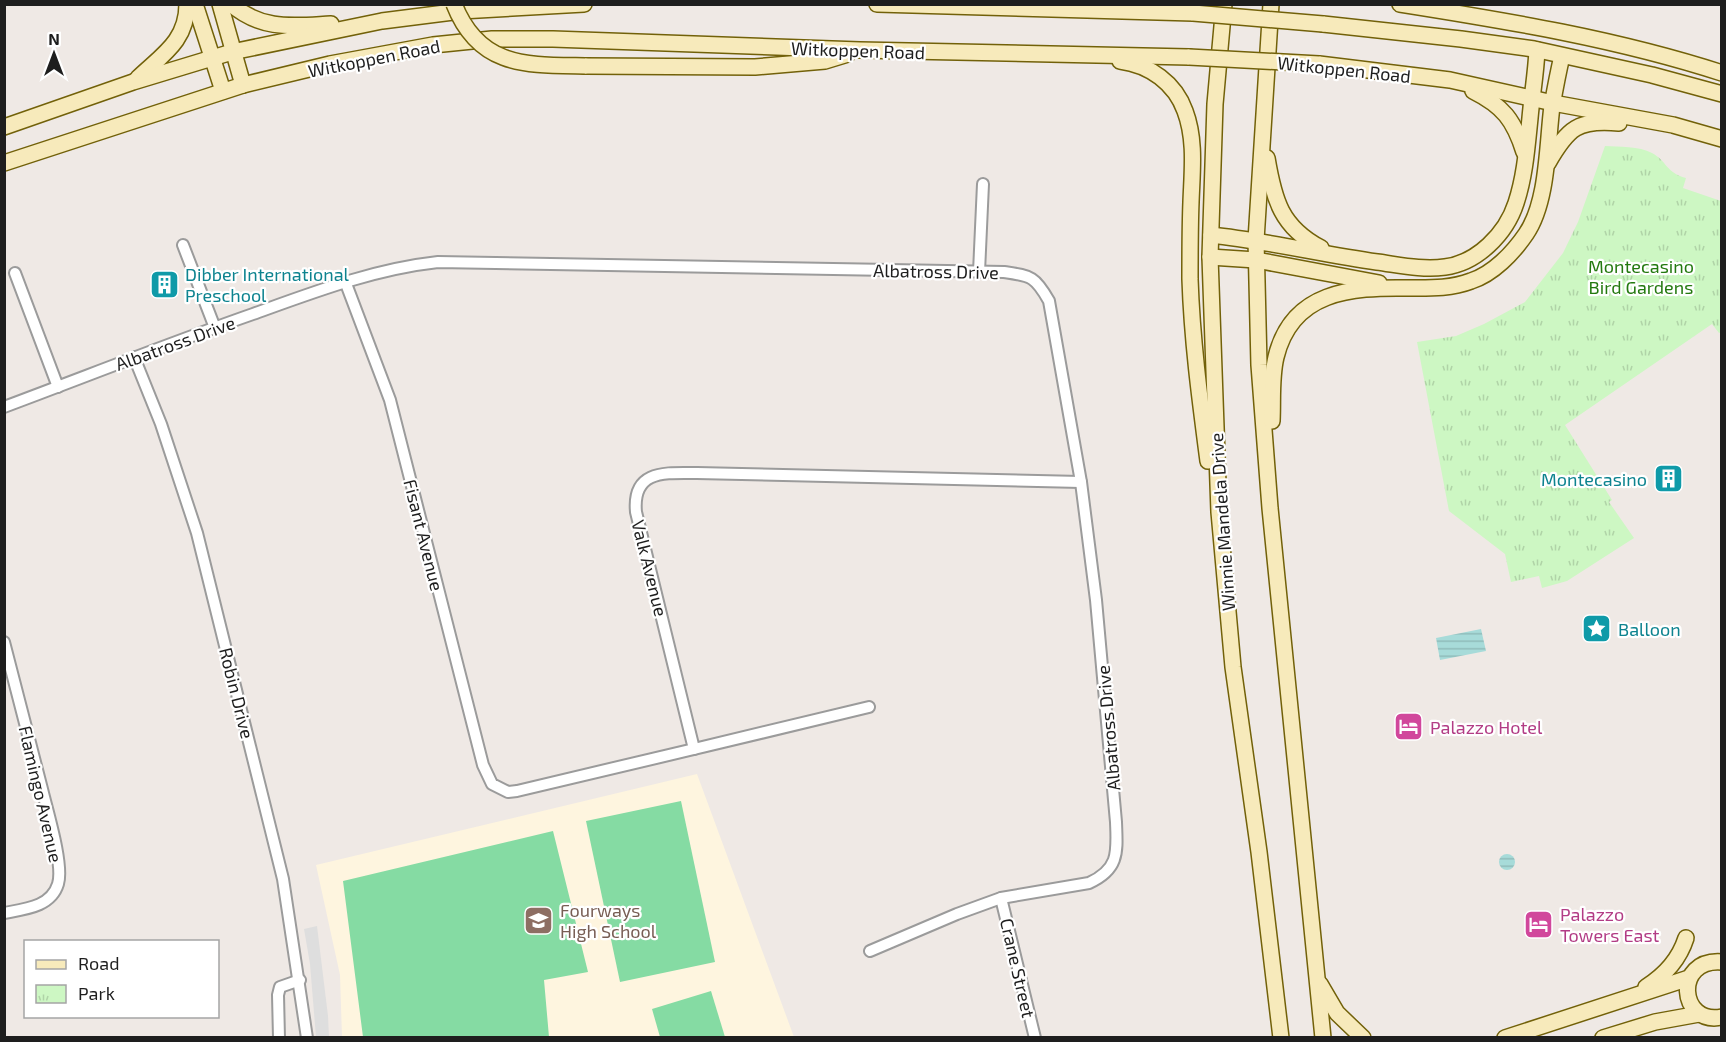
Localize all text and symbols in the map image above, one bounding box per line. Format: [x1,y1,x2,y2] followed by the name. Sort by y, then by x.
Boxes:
[24,24,84,84] north arrow
[48,29,60,48] text: N
[306,34,442,82] street label: Witkoppen Road
[791,37,925,63] street label: Witkoppen Road
[1276,51,1412,87] street label: Witkoppen Road
[1588,255,1694,298] park label: Montecasino Bird Gardens
[873,259,999,283] street label: Albatross Drive
[185,263,350,306] place label: Dibber International Preschool
[148,268,180,300] building icon: Dibber International Preschool
[112,311,238,375] street label: Albatross Drive
[1205,432,1239,612] street label: Winnie Mandela Drive
[1652,463,1684,495] building icon: Montecasino
[1541,468,1647,490] place label: Montecasino
[399,477,449,593] street label: Fisant Avenue
[627,518,673,618] street label: Valk Avenue
[1581,613,1613,645] place icon: Balloon
[1618,618,1681,640] place label: Balloon
[215,645,259,741] street label: Robin Drive
[1092,664,1124,792] street label: Albatross Drive
[1393,711,1425,743] hotel icon: Palazzo Hotel
[1430,716,1543,738] place label: Palazzo Hotel
[15,723,67,865] street label: Flamingo Avenue
[560,899,657,942] place label: Fourways High School
[1560,903,1660,946] place label: Palazzo Towers East
[523,904,555,936] school or university icon: Fourways High School
[1523,908,1555,940] hotel icon: Palazzo Towers East
[996,916,1040,1020] street label: Crane Street
[24,940,219,1018] legend
[78,952,119,974] text: Road
[78,982,115,1004] text: Park

